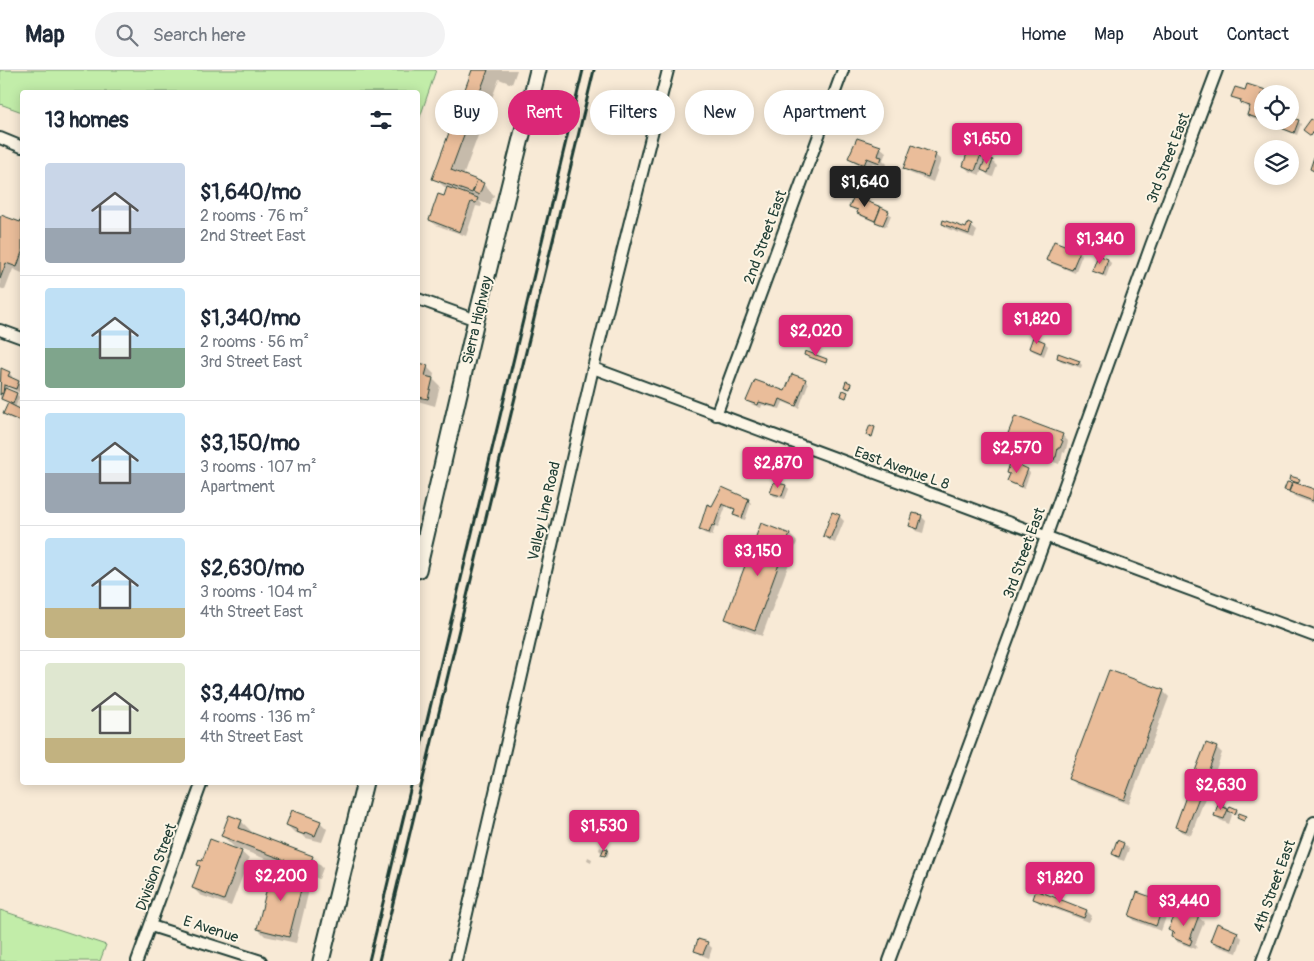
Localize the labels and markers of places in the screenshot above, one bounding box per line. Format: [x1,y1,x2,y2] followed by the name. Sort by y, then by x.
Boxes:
[946,122,1028,165] pin: $1,650
[824,166,906,208] pin: $1,640
[1059,222,1141,265] pin: $1,340
[996,302,1078,345] pin: $1,820
[775,314,857,357] pin: $2,020
[976,432,1058,474] pin: $2,570
[737,446,819,489] pin: $2,870
[717,534,799,577] pin: $3,150
[1180,768,1262,811] pin: $2,630
[563,810,645,852] pin: $1,530
[240,860,322,902] pin: $2,200
[1019,862,1101,904] pin: $1,820
[1143,884,1225,927] pin: $3,440

